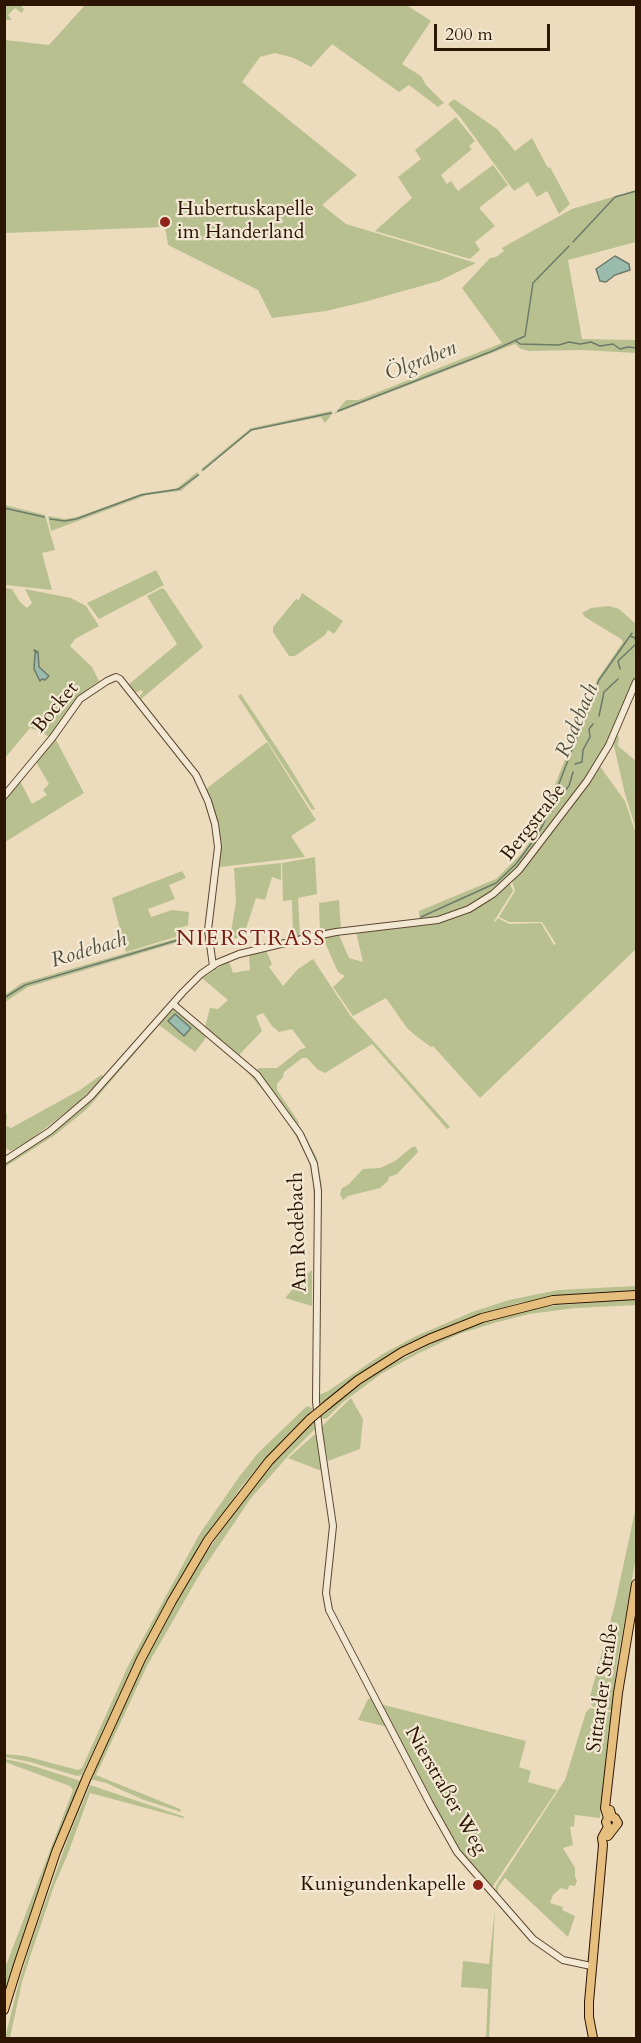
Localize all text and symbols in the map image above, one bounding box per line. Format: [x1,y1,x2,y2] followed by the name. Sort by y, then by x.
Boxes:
[437,12,552,50] scale bar
[445,22,493,47] text: 200 m
[177,198,314,245] place label: Hubertuskapelle im Handerland
[158,215,172,229] marker: Hubertuskapelle im Handerland
[382,336,460,388] water label: Ölgraben
[28,677,84,739] street label: Bocket
[551,680,605,762] water label: Rodebach
[496,780,572,866] street label: Bergstraße
[176,927,326,953] district label: NIERSTRASS
[48,928,130,974] water label: Rodebach
[285,1171,313,1293] street label: Am Rodebach
[583,1622,625,1754] street label: Sittarder Straße
[399,1723,491,1859] street label: Nierstraßer Weg
[300,1873,466,1897] place label: Kunigundenkapelle
[471,1878,485,1892] marker: Kunigundenkapelle

